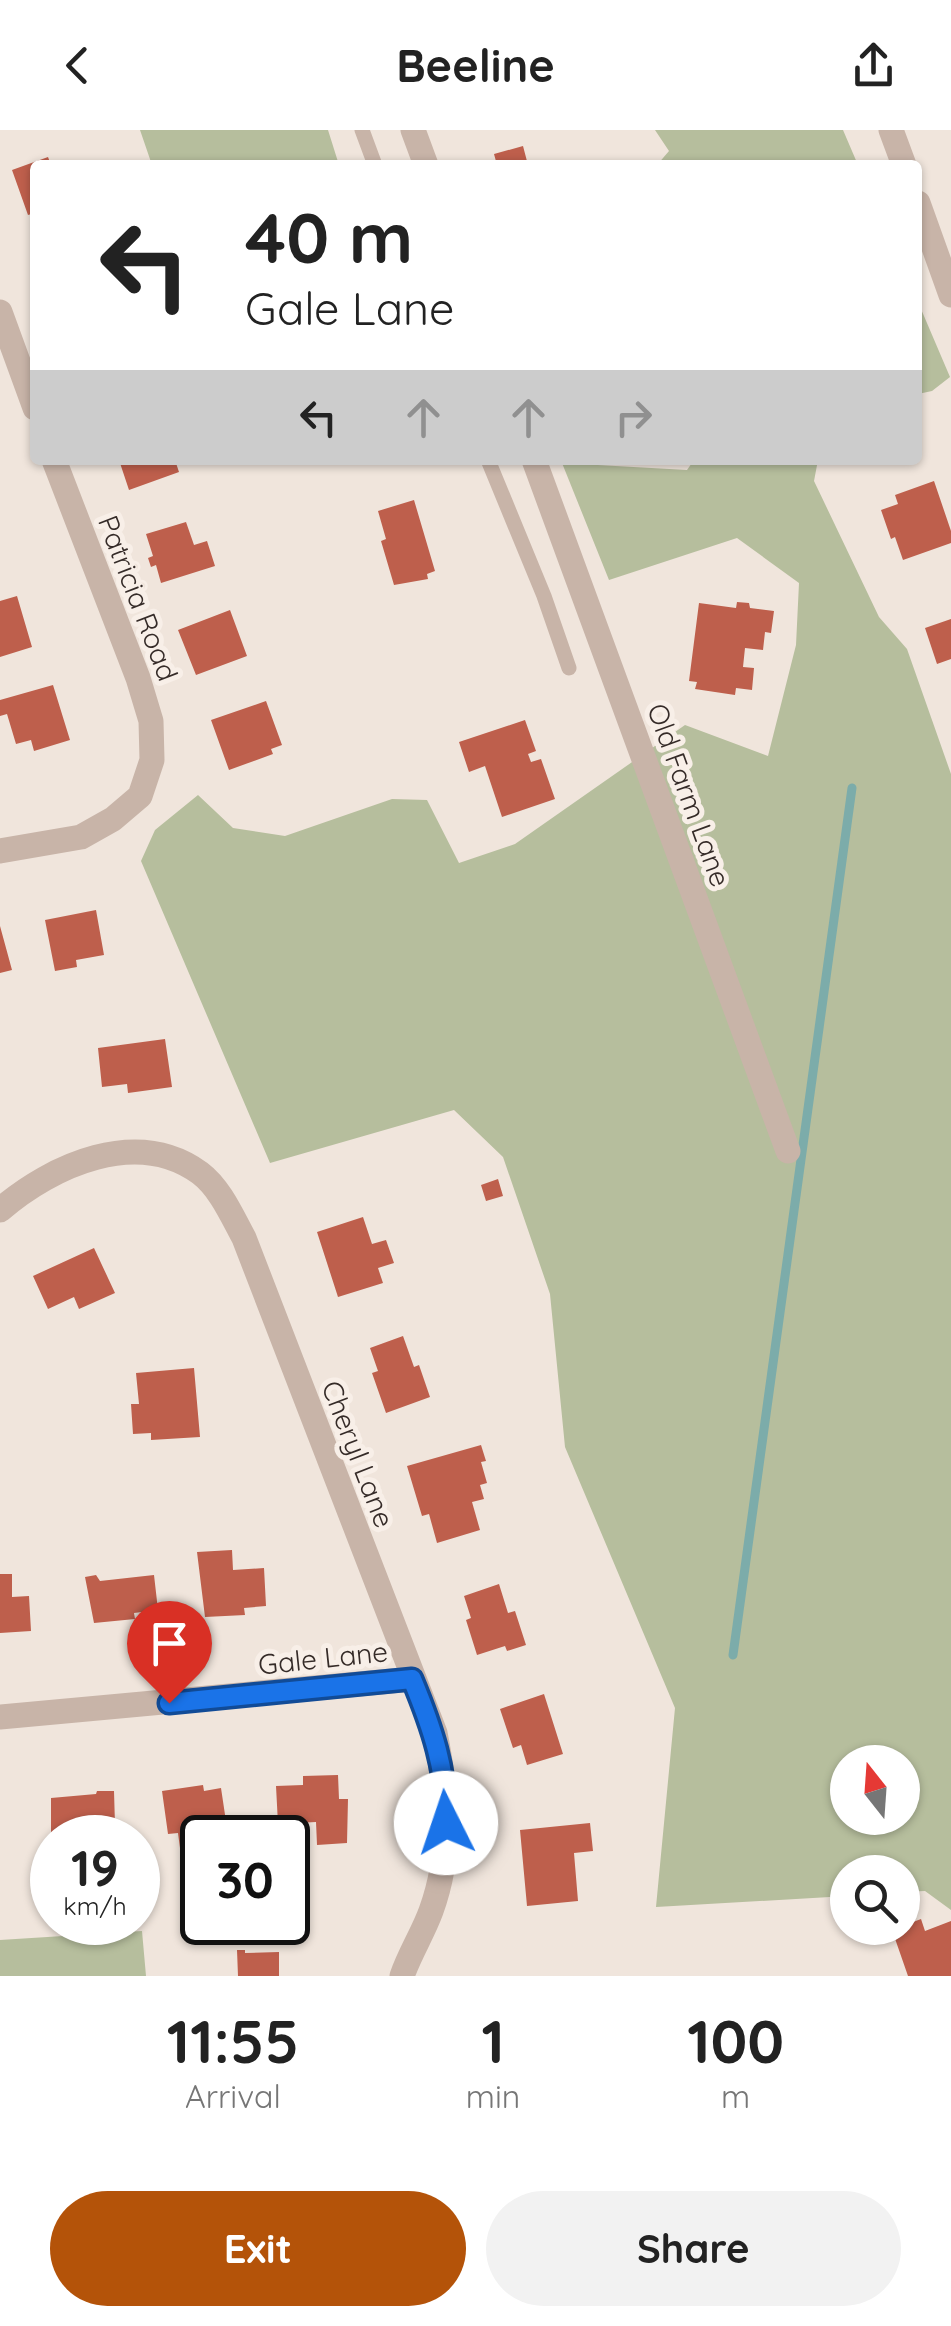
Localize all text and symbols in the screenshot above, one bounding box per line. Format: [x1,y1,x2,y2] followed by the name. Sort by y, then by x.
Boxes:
[396,37,555,93] text: Beeline
[50,38,105,93] icon: back
[846,38,901,93] icon: share
[245,193,413,281] text: 40 m
[80,200,210,330] icon: left
[245,280,454,336] text: Gale Lane
[291,390,346,445] icon: left
[396,390,451,445] icon: ahead
[501,390,556,445] icon: ahead
[606,390,661,445] icon: right
[91,510,186,685] street label: Patricia Road
[640,698,739,891] street label: Old Farm Lane
[314,1375,403,1532] street label: Cheryl Lane
[127,1601,212,1704] pin
[142,1616,197,1671] icon: arrive
[256,1633,390,1682] street label: Gale Lane
[830,1745,920,1835] north arrow
[830,1745,920,1945] map controls
[394,1771,498,1875] position arrow
[180,1815,310,1945] speed limit sign: 30
[71,1836,119,1899] text: 19
[830,1855,920,1945] button: search
[63,1890,127,1921] text: km/h
[167,2003,299,2078] text: 11:55
[481,2003,505,2078] text: 1
[687,2003,784,2078] text: 100
[185,2076,281,2116] text: Arrival
[466,2076,520,2116] text: min
[721,2076,750,2116] text: m
[50,2191,466,2306] button: Exit
[486,2191,901,2306] button: Share

